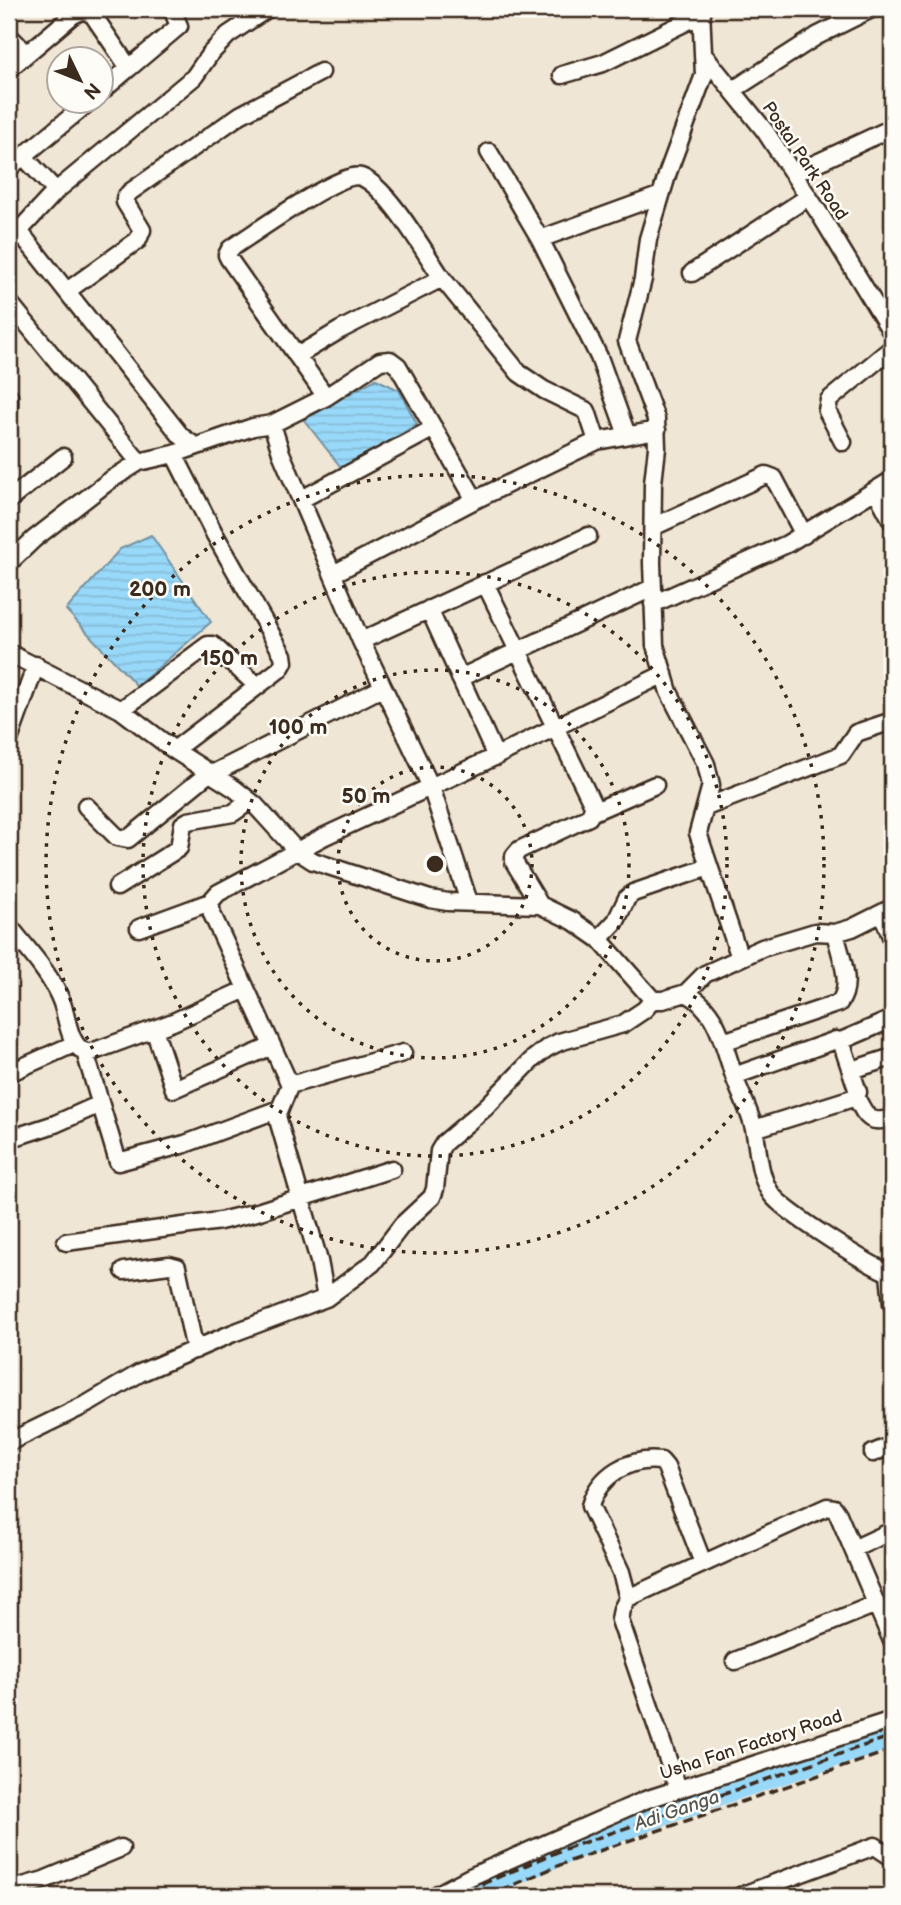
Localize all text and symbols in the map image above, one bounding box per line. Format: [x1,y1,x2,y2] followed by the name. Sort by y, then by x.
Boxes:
[46,46,116,116] north arrow
[78,78,105,104] text: N
[758,98,852,224] street label: Postal Park Road
[129,577,191,602] text: 200 m
[200,646,258,671] text: 150 m
[269,715,327,740] text: 100 m
[342,784,390,809] text: 50 m
[423,852,447,876] centre of rings
[657,1706,845,1784] street label: Usha Fan Factory Road
[630,1786,723,1837] water label: Adi Ganga

